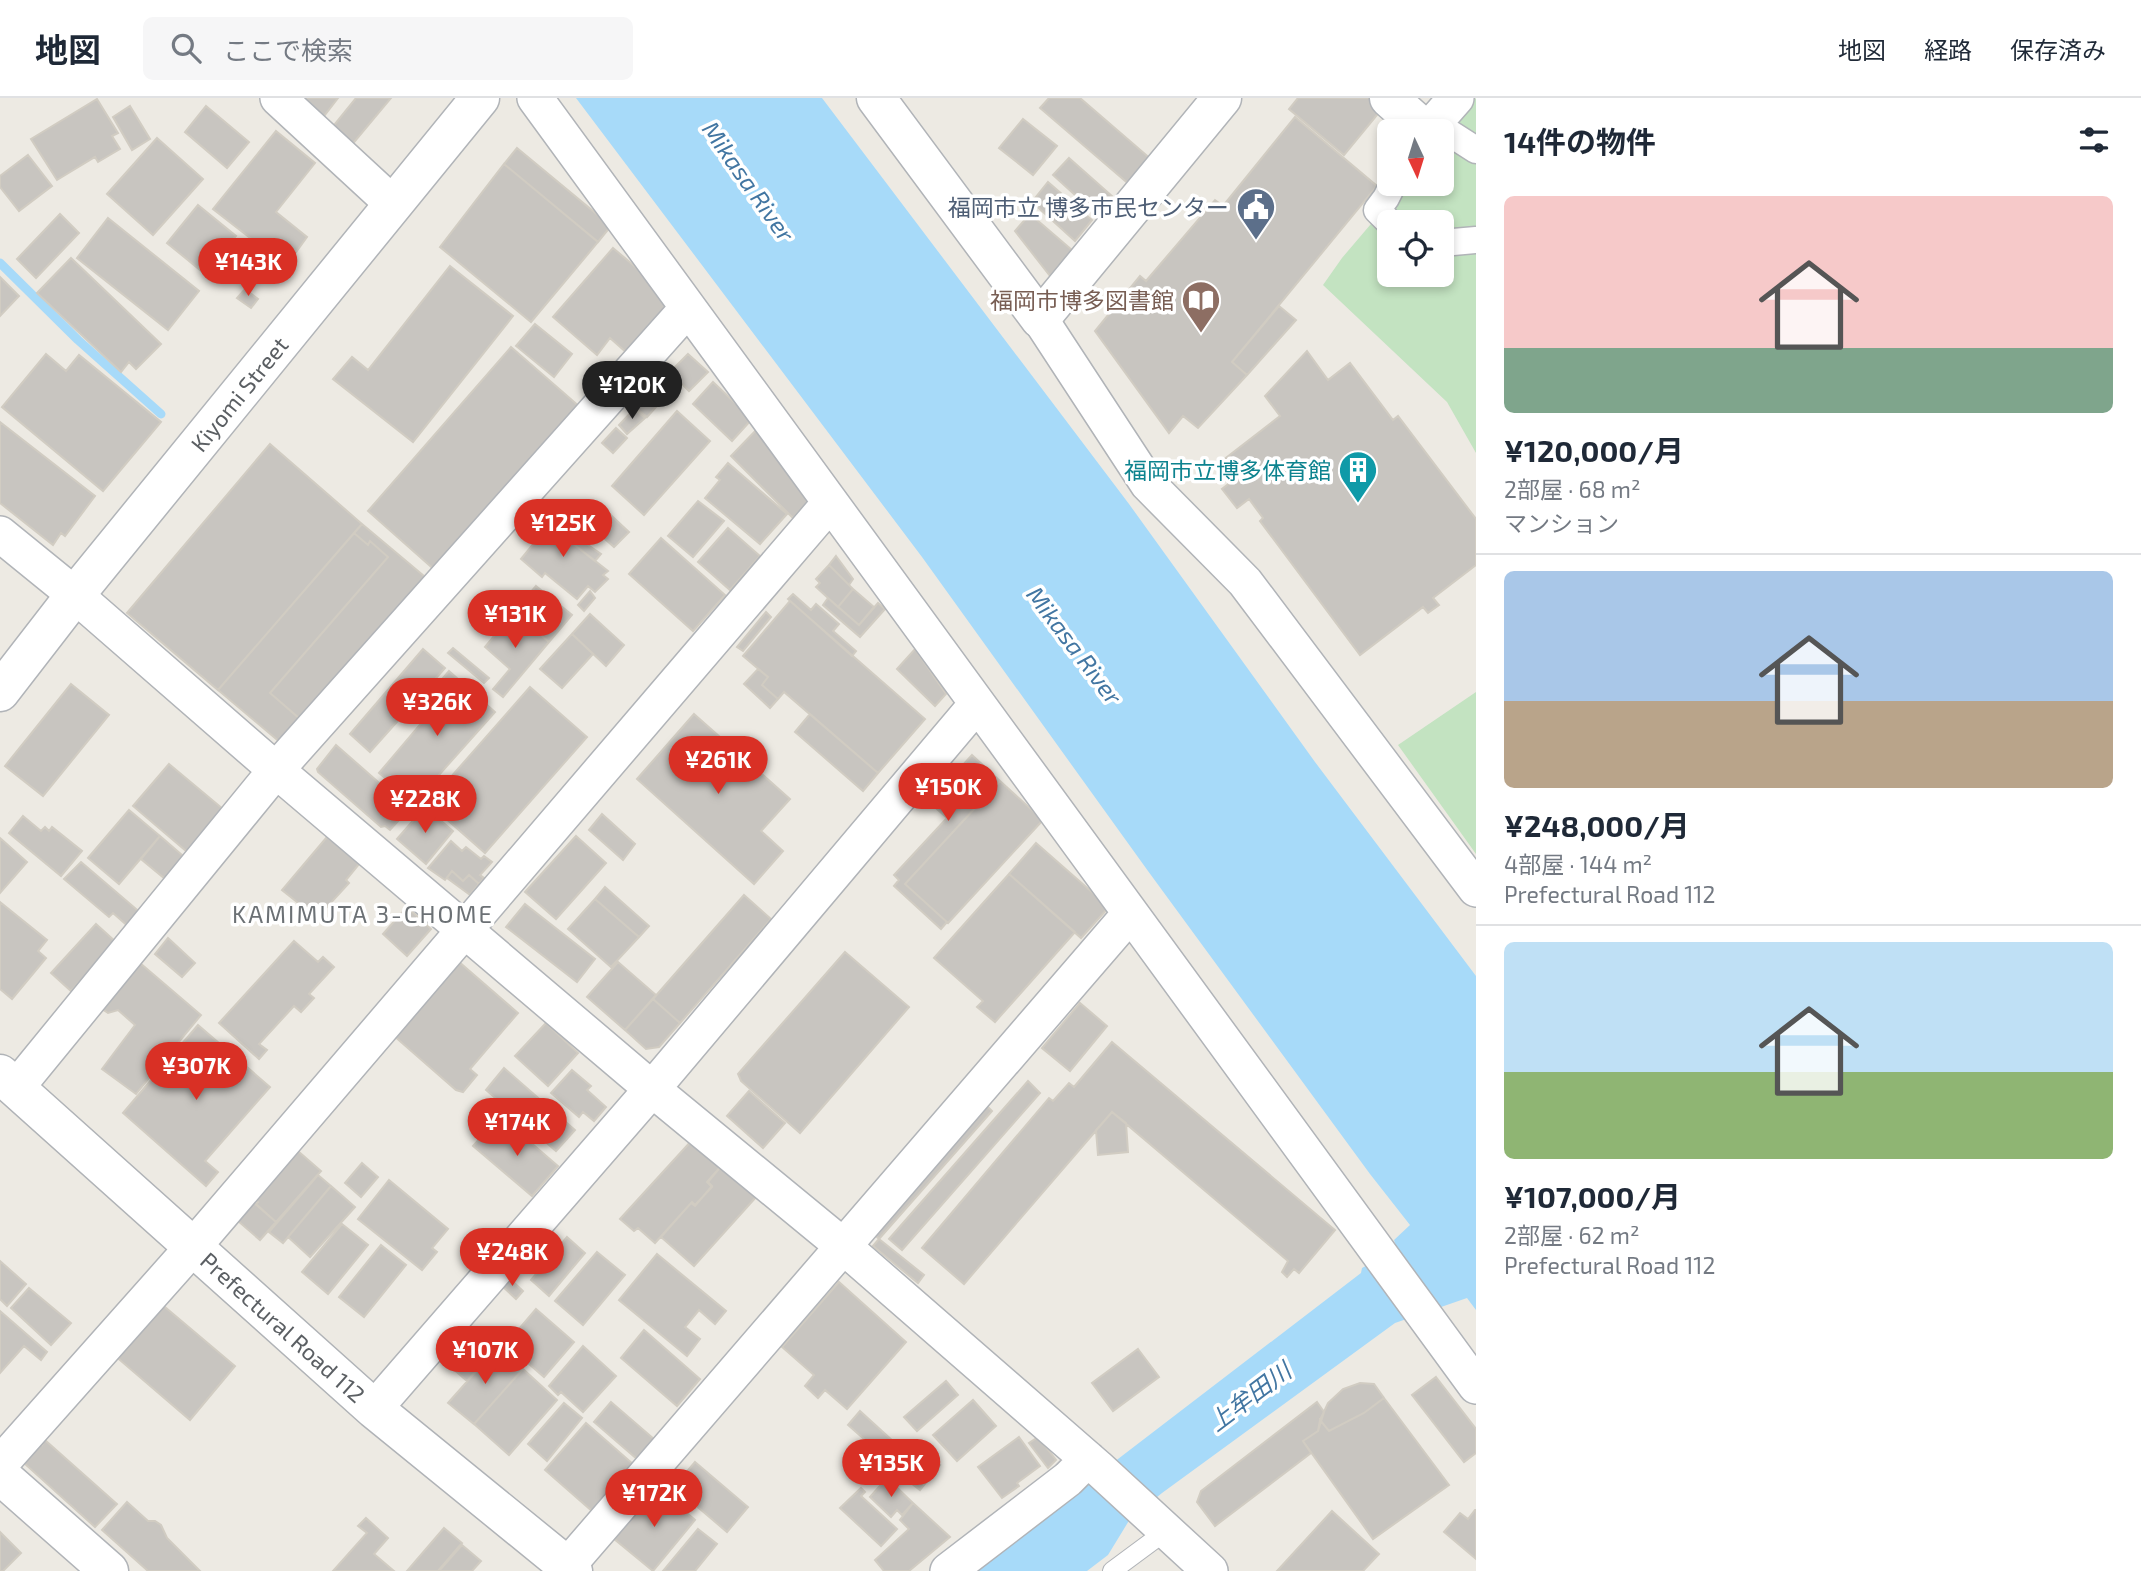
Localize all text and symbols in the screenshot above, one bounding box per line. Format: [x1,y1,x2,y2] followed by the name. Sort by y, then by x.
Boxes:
[143,17,633,80] search box
[35,29,101,69] text: 地図
[167,29,205,67] icon: search
[223,34,353,65] text: ここで検索
[1838,35,1886,64] text: 地図
[1924,35,1972,64] text: 経路
[2010,35,2106,64] text: 保存済み
[697,115,801,247] water label: Mikasa River
[1377,119,1454,196] north arrow
[1377,119,1454,287] map controls
[2075,121,2113,159] icon: filters
[1504,123,1656,159] text: 14件の物件
[1235,186,1277,241] public building icon: 福岡市立 博多市民センター
[948,193,1229,221] place label: 福岡市立 博多市民センター
[1377,210,1454,287] button: locate
[199,238,297,298] pin: ¥143K
[1746,242,1872,368] icon: home
[214,247,282,275] text: ¥143K
[1180,279,1222,334] library icon: 福岡市博多図書館
[990,286,1174,314] place label: 福岡市博多図書館
[184,331,294,457] street label: Kiyomi Street
[583,362,681,421] pin: ¥120K
[598,370,666,398] text: ¥120K
[1504,432,1684,468] text: ¥120,000/月
[1337,449,1379,504] building icon: 福岡市立博多体育館
[1124,456,1331,484] place label: 福岡市立博多体育館
[1504,475,1641,503] text: 2部屋 · 68 m²
[514,500,612,559] pin: ¥125K
[530,508,596,536] text: ¥125K
[1504,509,1619,537] text: マンション
[1021,580,1129,710] water label: Mikasa River
[466,590,564,650] pin: ¥131K
[484,599,546,627] text: ¥131K
[1746,617,1872,743] icon: home
[388,678,486,738] pin: ¥326K
[402,687,472,715] text: ¥326K
[669,736,767,796] pin: ¥261K
[685,745,751,773] text: ¥261K
[899,764,997,823] pin: ¥150K
[915,772,982,800] text: ¥150K
[376,776,474,835] pin: ¥228K
[390,784,460,812] text: ¥228K
[1504,807,1690,843] text: ¥248,000/月
[1504,850,1652,878] text: 4部屋 · 144 m²
[1504,880,1715,908] text: Prefectural Road 112
[232,899,494,928] district label: KAMIMUTA 3-CHOME
[1746,988,1872,1114] icon: home
[147,1042,245,1102] pin: ¥307K
[161,1051,231,1079] text: ¥307K
[468,1098,566,1158] pin: ¥174K
[484,1107,550,1135] text: ¥174K
[1504,1178,1681,1214] text: ¥107,000/月
[1504,1221,1640,1249] text: 2部屋 · 62 m²
[463,1228,561,1288] pin: ¥248K
[476,1237,548,1265] text: ¥248K
[195,1246,371,1408] street label: Prefectural Road 112
[1504,1251,1715,1279] text: Prefectural Road 112
[436,1326,534,1386] pin: ¥107K
[452,1335,518,1363] text: ¥107K
[1202,1354,1298,1436] water label: 上牟田川
[842,1440,940,1499] pin: ¥135K
[858,1448,924,1476] text: ¥135K
[605,1470,703,1529] pin: ¥172K
[621,1478,687,1506] text: ¥172K

